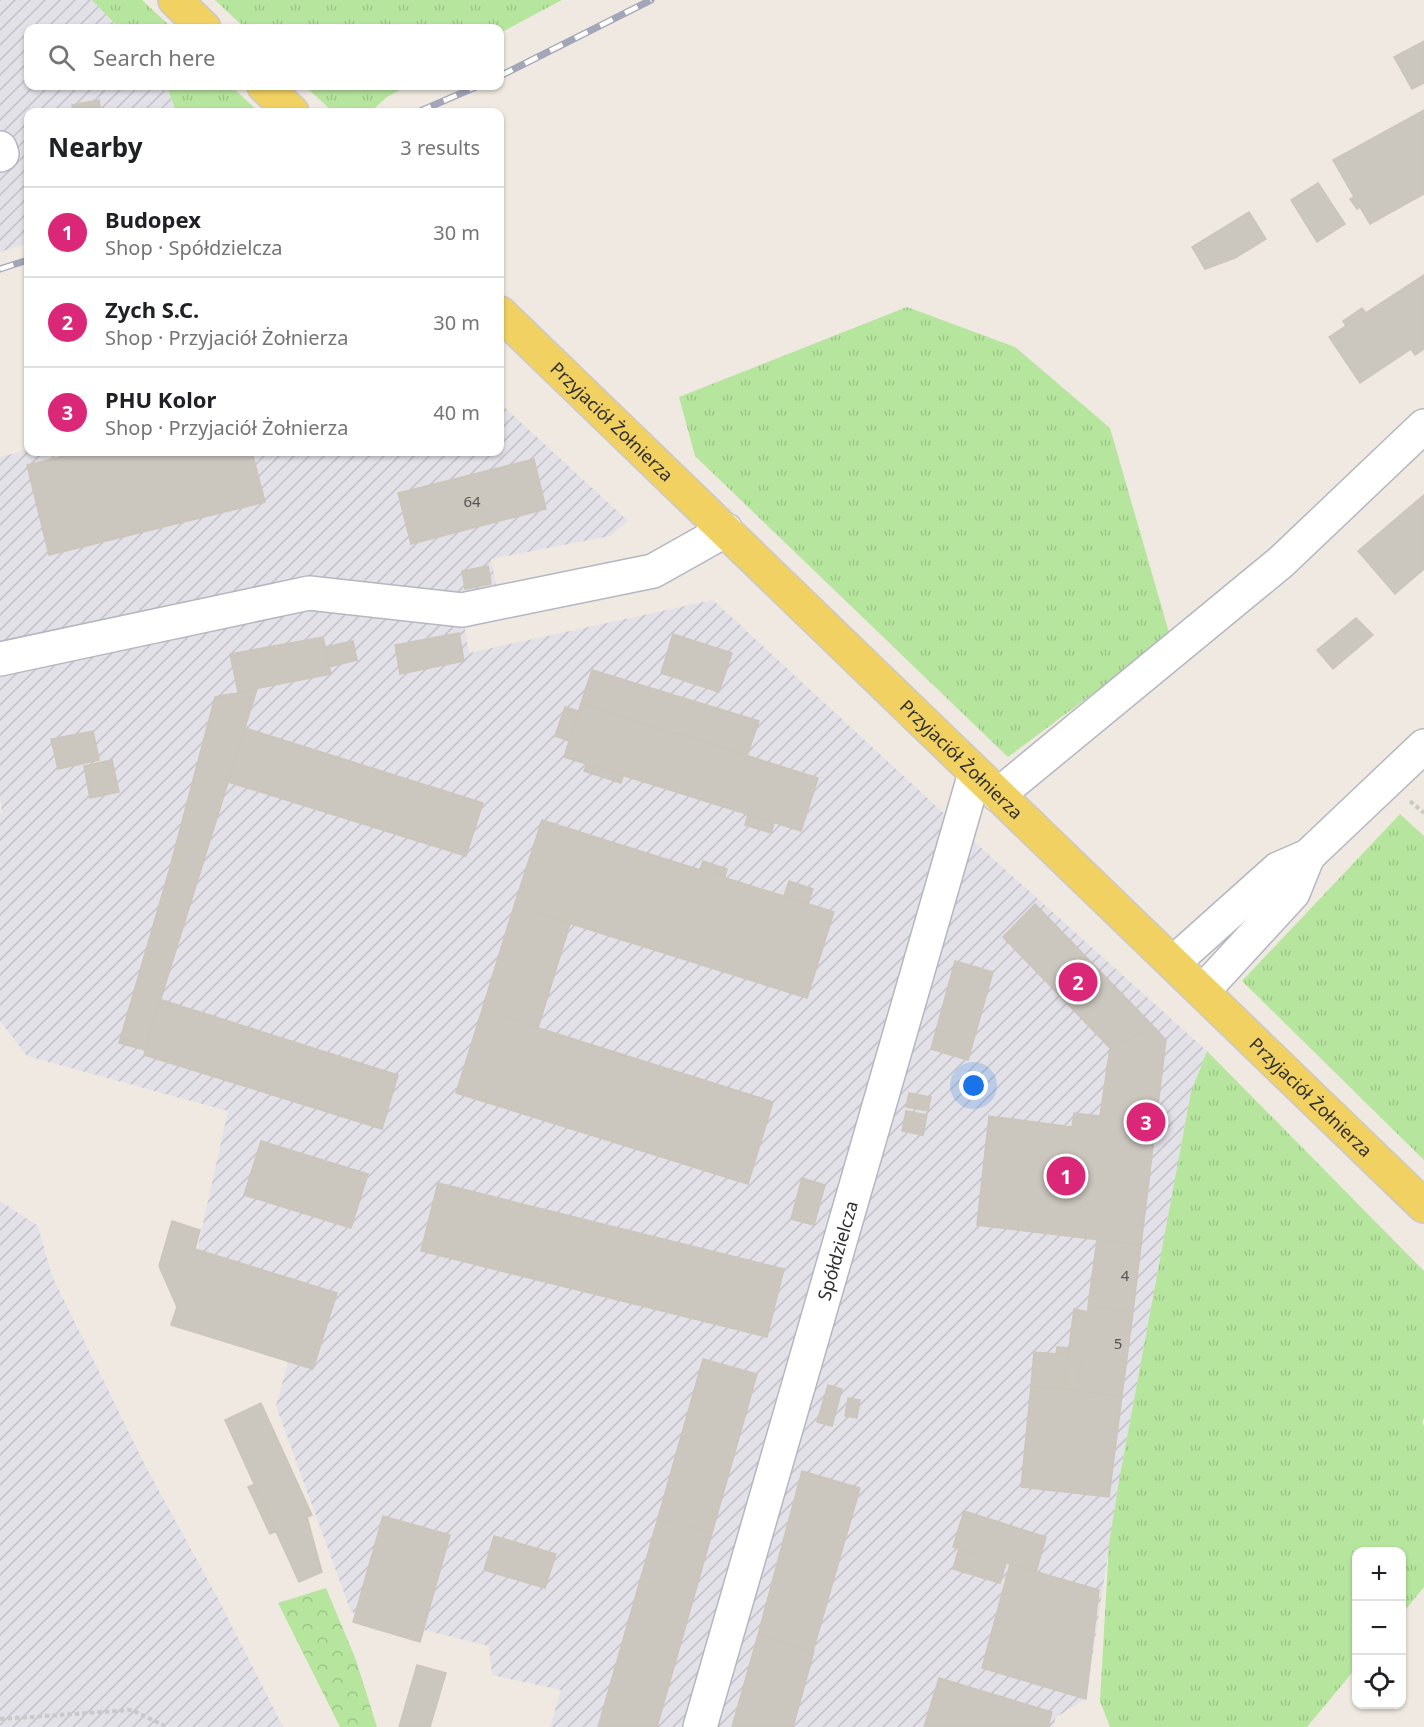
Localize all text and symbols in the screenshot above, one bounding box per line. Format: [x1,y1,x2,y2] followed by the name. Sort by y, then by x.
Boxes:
[24,24,504,90] search box
[45,41,78,74] icon: search
[93,42,215,72] text: Search here
[48,129,143,165] text: Nearby
[400,134,480,161] text: 3 results
[105,204,201,234] text: Budopex
[62,219,73,246] text: 1
[433,219,480,246] text: 30 m
[105,234,283,261] text: Shop · Spółdzielcza
[105,294,199,324] text: Zych S.C.
[62,309,73,336] text: 2
[433,309,480,336] text: 30 m
[105,324,348,351] text: Shop · Przyjaciół Żołnierza
[546,356,679,486] street label: Przyjaciół Żołnierza
[105,384,216,414] text: PHU Kolor
[62,399,73,426] text: 3
[433,399,480,426] text: 40 m
[105,414,348,441] text: Shop · Przyjaciół Żołnierza
[463,491,481,511] house number: 64
[895,694,1028,824] street label: Przyjaciół Żołnierza
[1058,960,1098,1004] pin: 2
[1244,1032,1378,1162] street label: Przyjaciół Żołnierza
[959,1071,988,1100] your location
[1126,1100,1166,1144] pin: 3
[1046,1154,1086,1198] pin: 1
[812,1198,863,1303] street label: Spółdzielcza
[1121,1265,1130,1285] house number: 4
[1114,1333,1122,1353] house number: 5
[1352,1547,1406,1709] map controls
[1352,1547,1406,1601] button: +
[1352,1601,1406,1655] button: −
[1352,1655,1406,1709] button: locate

